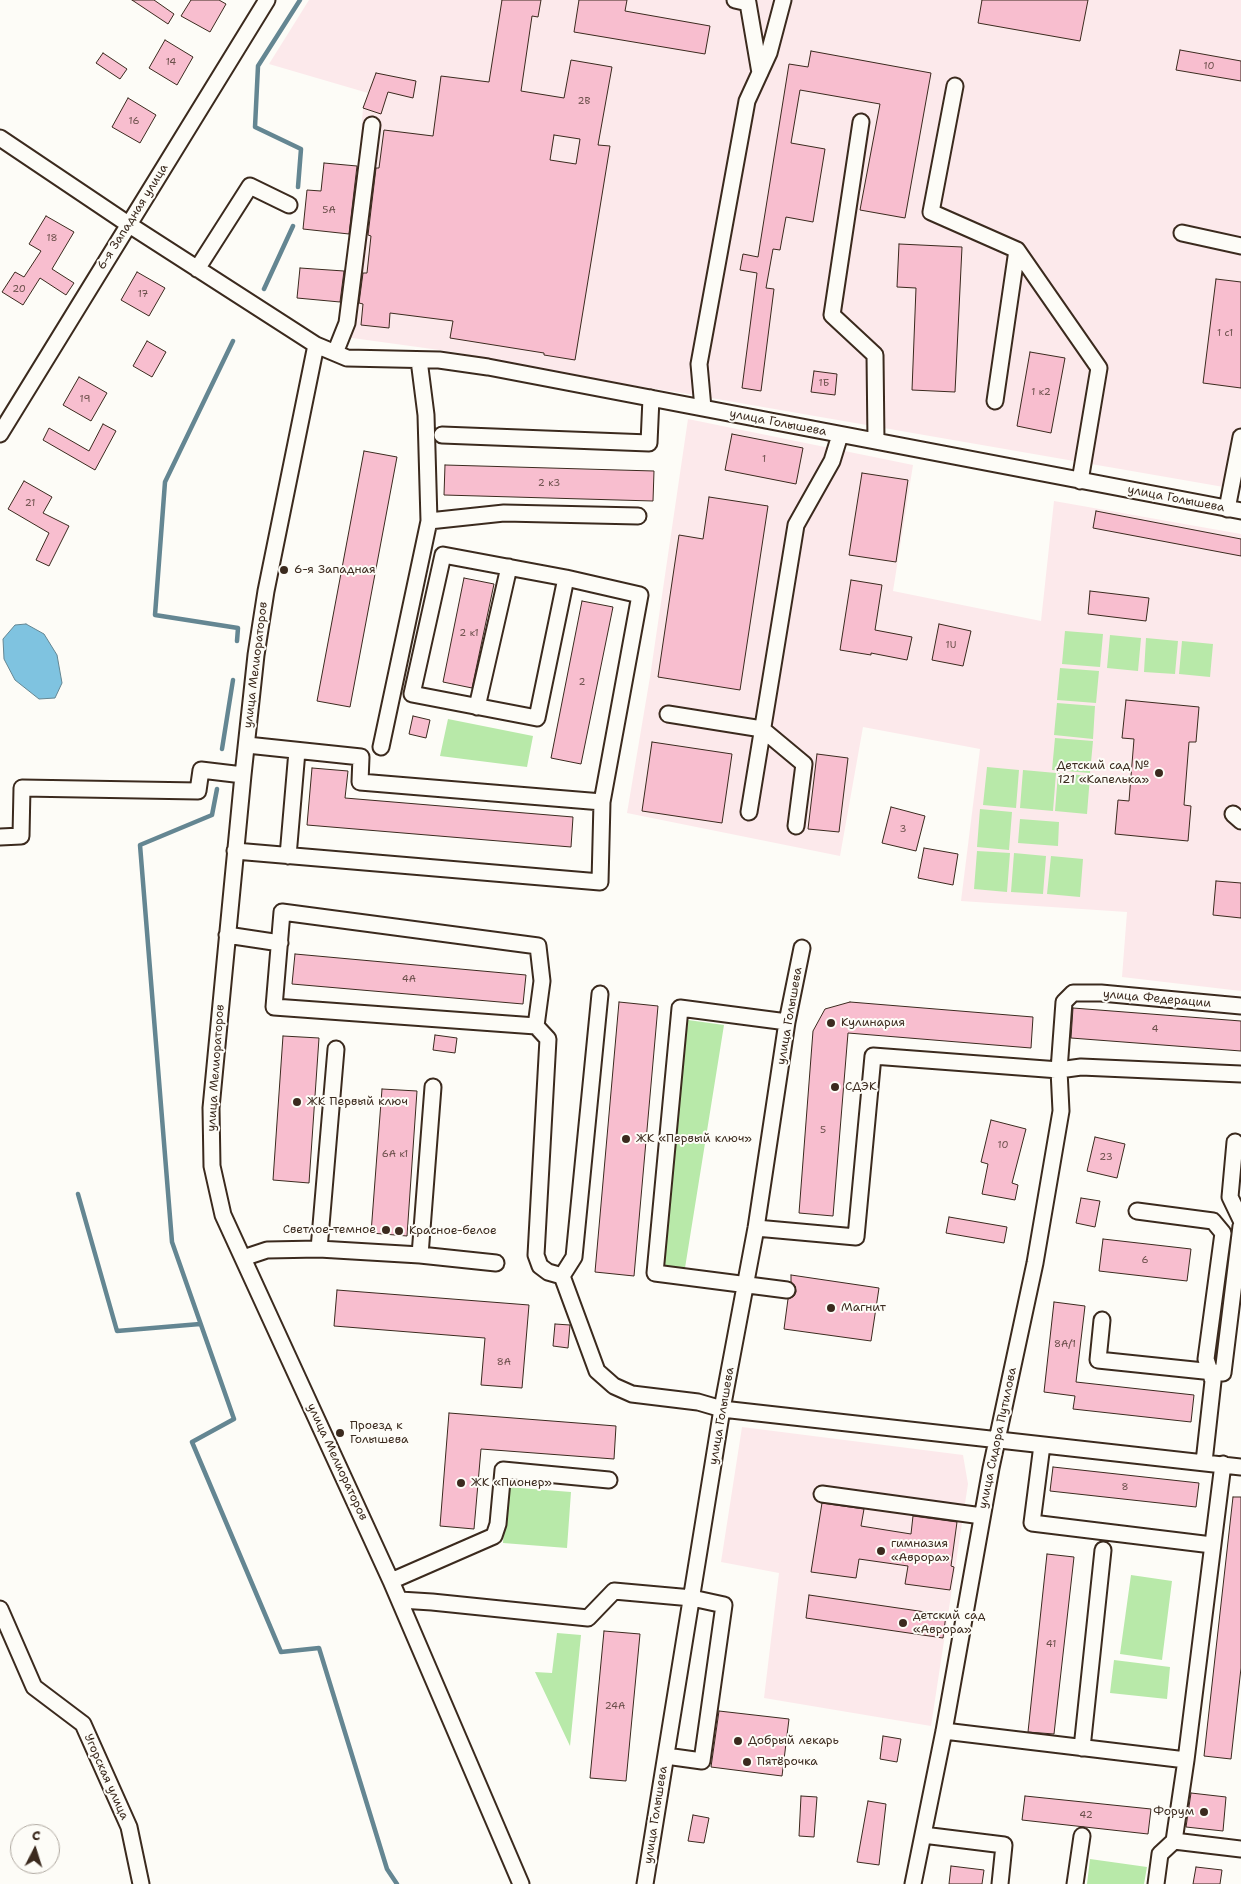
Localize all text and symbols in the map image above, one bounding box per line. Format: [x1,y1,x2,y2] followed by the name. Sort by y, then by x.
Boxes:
[166,56,176,68] house number: 14
[1204,60,1214,72] house number: 10
[578,95,590,107] house number: 2В
[129,115,139,127] house number: 16
[95,161,171,273] street label: 6-я Западная улица
[322,204,336,216] house number: 5А
[46,232,58,244] house number: 18
[12,283,26,295] house number: 20
[138,288,148,300] house number: 17
[1217,327,1233,339] house number: 1 с1
[819,377,829,389] house number: 1Б
[1031,386,1051,398] house number: 1 к2
[80,393,90,405] house number: 19
[728,407,828,439] street label: улица Голышева
[762,453,766,465] house number: 1
[538,477,560,489] house number: 2 к3
[1126,483,1226,515] street label: улица Голышева
[25,497,35,509] house number: 21
[294,563,376,577] place label: 6-я Западная
[278,564,290,576] marker: 6-я Западная
[241,601,271,729] street label: улица Мелиораторов
[459,627,479,639] house number: 2 к1
[946,639,956,651] house number: 1U
[579,676,585,688] house number: 2
[1056,759,1149,787] place label: Детский сад № 121 «Капелька»
[1153,767,1165,779] marker: Детский сад № 121 «Капелька»
[900,823,906,835] house number: 3
[774,966,806,1066] street label: улица Голышева
[402,973,416,985] house number: 4А
[1102,987,1212,1011] street label: улица Федерации
[204,1004,228,1132] street label: улица Мелиораторов
[841,1016,905,1030] place label: Кулинария
[825,1017,837,1029] marker: Кулинария
[1152,1023,1158,1035] house number: 4
[845,1080,877,1094] place label: СДЭК
[829,1081,841,1093] marker: СДЭК
[307,1095,408,1109] place label: ЖК Первый ключ
[291,1096,303,1108] marker: ЖК Первый ключ
[820,1124,826,1136] house number: 5
[636,1132,752,1146] place label: ЖК «Первый ключ»
[620,1133,632,1145] marker: ЖК «Первый ключ»
[998,1139,1008,1151] house number: 10
[382,1148,408,1160] house number: 6А к1
[1099,1151,1113,1163] house number: 23
[283,1223,376,1237] place label: Светлое-темное
[380,1224,392,1236] marker: Светлое-темное
[409,1224,497,1238] place label: Красное-белое
[393,1225,405,1237] marker: Красное-белое
[1142,1254,1148,1266] house number: 6
[841,1301,886,1315] place label: Магнит
[825,1302,837,1314] marker: Магнит
[1054,1338,1076,1350] house number: 8А/1
[497,1356,511,1368] house number: 8А
[706,1366,738,1466] street label: улица Голышева
[976,1366,1020,1510] street label: улица Сидора Путилова
[304,1401,370,1523] street label: улица Мелиораторов
[350,1419,408,1447] place label: Проезд к Голышева
[334,1427,346,1439] marker: Проезд к Голышева
[471,1476,552,1490] place label: ЖК «Пионер»
[455,1477,467,1489] marker: ЖК «Пионер»
[1122,1481,1128,1493] house number: 8
[891,1537,950,1565] place label: гимназия «Аврора»
[875,1545,887,1557] marker: гимназия «Аврора»
[913,1609,985,1637] place label: детский сад «Аврора»
[897,1617,909,1629] marker: детский сад «Аврора»
[1046,1638,1056,1650] house number: 41
[605,1700,625,1712] house number: 24А
[81,1732,131,1822] street label: Угорская улица
[748,1734,839,1748] place label: Добрый лекарь
[732,1735,744,1747] marker: Добрый лекарь
[757,1755,818,1769] place label: Пятёрочка
[741,1756,753,1768] marker: Пятёрочка
[641,1765,671,1865] street label: улица Голышева
[1153,1805,1194,1819] place label: Форум
[1198,1806,1210,1818] marker: Форум
[1079,1809,1093,1821] house number: 42
[10,1824,60,1874] north arrow
[31,1826,41,1844] text: С

